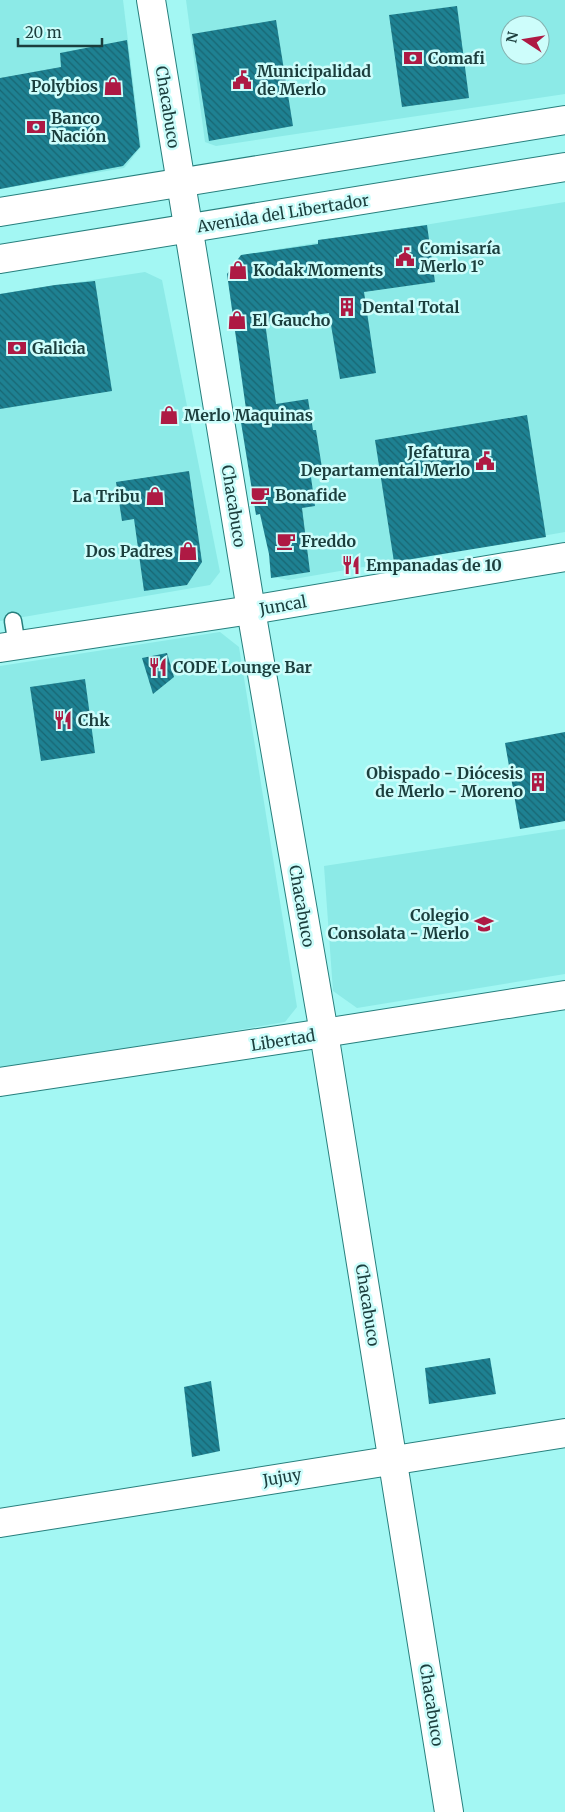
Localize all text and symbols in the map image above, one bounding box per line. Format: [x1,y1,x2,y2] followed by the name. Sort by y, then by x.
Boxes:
[18,15,101,47] scale bar
[500,15,550,65] north arrow
[25,23,62,42] text: 20 m
[502,30,522,45] text: N
[402,47,424,69] bank icon: Comafi
[428,48,485,68] place label: Comafi
[257,61,371,99] place label: Municipalidad de Merlo
[152,64,184,150] street label: Chacabuco
[231,69,253,91] public building icon: Municipalidad de Merlo
[102,75,124,97] shop icon: Polybios
[31,76,98,96] place label: Polybios
[51,108,106,146] place label: Banco Nación
[25,116,47,138] bank icon: Banco Nación
[195,190,370,237] street label: Avenida del Libertador
[420,238,501,276] place label: Comisaría Merlo 1°
[394,246,416,268] public building icon: Comisaría Merlo 1°
[227,259,249,281] shop icon: Kodak Moments
[253,260,383,280] place label: Kodak Moments
[336,296,358,318] building icon: Dental Total
[362,297,459,317] place label: Dental Total
[226,309,248,331] shop icon: El Gaucho
[252,310,331,330] place label: El Gaucho
[6,337,28,359] bank icon: Galicia
[32,338,86,358] place label: Galicia
[158,404,180,426] shop icon: Merlo Maquinas
[184,405,313,425] place label: Merlo Maquinas
[300,442,470,480] place label: Jefatura Departamental Merlo
[474,450,496,472] public building icon: Jefatura Departamental Merlo
[218,463,250,549] street label: Chacabuco
[249,484,271,506] cafe icon: Bonafide
[144,485,166,507] shop icon: La Tribu
[275,485,347,505] place label: Bonafide
[72,486,140,506] place label: La Tribu
[275,530,297,552] cafe icon: Freddo
[301,531,356,551] place label: Freddo
[177,540,199,562] shop icon: Dos Padres
[86,541,173,561] place label: Dos Padres
[340,554,362,576] restaurant icon: Empanadas de 10
[366,555,502,575] place label: Empanadas de 10
[257,591,308,619] street label: Juncal
[147,656,169,678] restaurant icon: CODE Lounge Bar
[173,657,313,677] place label: CODE Lounge Bar
[52,709,74,731] restaurant icon: Chk
[78,710,110,730] place label: Chk
[366,763,523,801] place label: Obispado - Diócesis de Merlo - Moreno
[527,771,549,793] building icon: Obispado - Diócesis de Merlo - Moreno
[285,863,319,949] street label: Chacabuco
[328,905,469,943] place label: Colegio Consolata - Merlo
[473,913,495,935] school or university icon: Colegio Consolata - Merlo
[249,1025,317,1055] street label: Libertad
[352,1262,384,1348] street label: Chacabuco
[260,1464,303,1490] street label: Jujuy
[416,1662,448,1748] street label: Chacabuco

